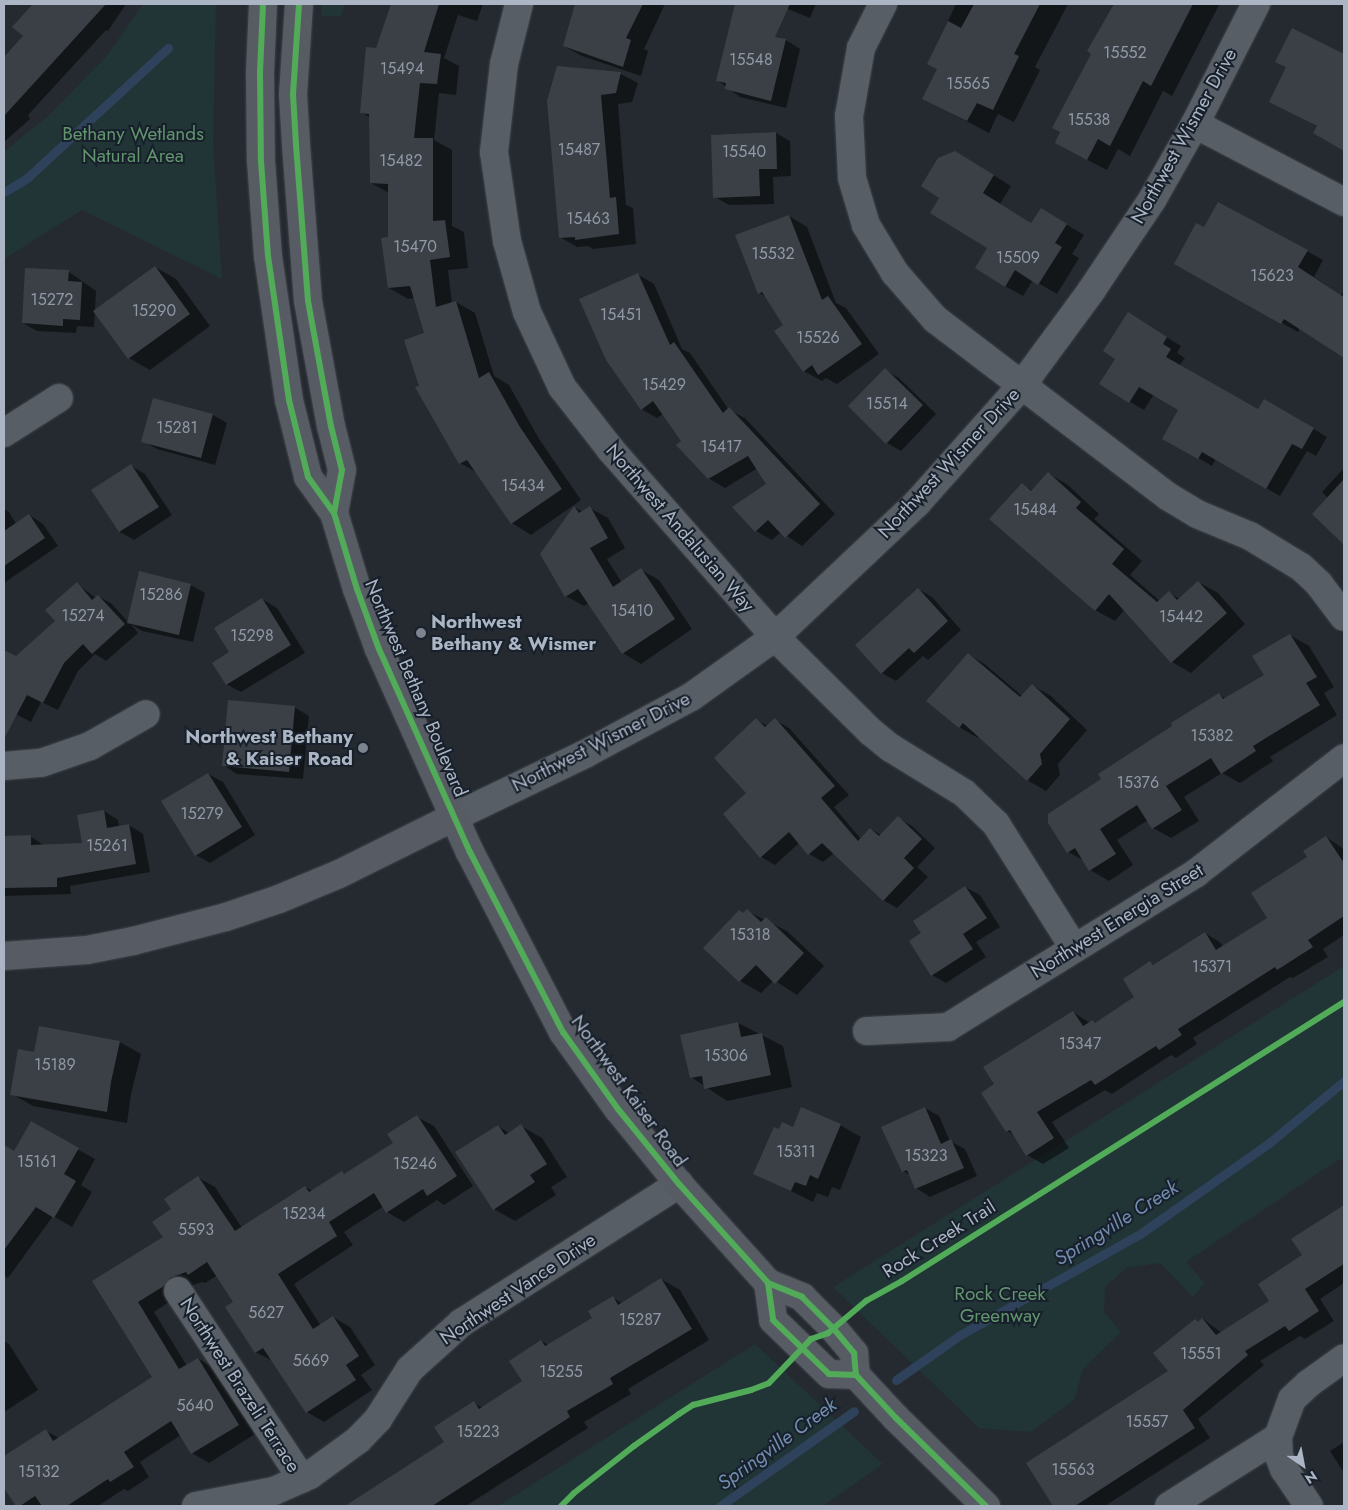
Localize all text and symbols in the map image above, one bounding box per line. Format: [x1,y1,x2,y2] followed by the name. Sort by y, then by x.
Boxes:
[1103,43,1147,63] house number: 15552
[1126,44,1242,228] street label: Northwest Wismer Drive
[729,50,773,70] house number: 15548
[380,59,424,79] house number: 15494
[946,74,990,94] house number: 15565
[1068,110,1110,130] house number: 15538
[62,123,204,167] park label: Bethany Wetlands Natural Area
[558,140,600,160] house number: 15487
[722,142,766,162] house number: 15540
[379,151,423,171] house number: 15482
[566,209,610,229] house number: 15463
[393,237,437,257] house number: 15470
[751,244,795,264] house number: 15532
[996,248,1040,268] house number: 15509
[1250,266,1294,286] house number: 15623
[31,290,73,310] house number: 15272
[132,301,176,321] house number: 15290
[600,305,642,325] house number: 15451
[796,328,840,348] house number: 15526
[642,375,686,395] house number: 15429
[874,383,1024,543] street label: Northwest Wismer Drive
[866,394,908,414] house number: 15514
[156,418,198,438] house number: 15281
[700,437,742,457] house number: 15417
[601,439,759,617] street label: Northwest Andalusian Way
[501,476,545,496] house number: 15434
[1013,500,1057,520] house number: 15484
[360,576,472,800] street label: Northwest Bethany Boulevard
[139,585,183,605] house number: 15286
[611,601,653,621] house number: 15410
[61,606,105,626] house number: 15274
[1159,607,1203,627] house number: 15442
[431,611,596,655] place label: Northwest Bethany & Wismer
[230,626,274,646] house number: 15298
[415,627,427,639] marker: Northwest Bethany & Wismer
[508,687,694,797] street label: Northwest Wismer Drive
[185,726,353,770] place label: Northwest Bethany & Kaiser Road
[1191,726,1233,746] house number: 15382
[357,742,369,754] marker: Northwest Bethany & Kaiser Road
[1117,773,1159,793] house number: 15376
[181,804,223,824] house number: 15279
[86,836,128,856] house number: 15261
[1027,859,1207,983] street label: Northwest Energia Street
[730,925,770,945] house number: 15318
[1192,957,1232,977] house number: 15371
[566,1011,692,1171] street label: Northwest Kaiser Road
[1059,1034,1101,1054] house number: 15347
[704,1046,748,1066] house number: 15306
[34,1055,76,1075] house number: 15189
[776,1142,816,1162] house number: 15311
[905,1146,947,1166] house number: 15323
[17,1152,57,1172] house number: 15161
[393,1154,437,1174] house number: 15246
[1050,1175,1182,1271] water label: Springville Creek
[878,1195,1000,1283] street label: Rock Creek Trail
[282,1204,326,1224] house number: 15234
[178,1220,214,1240] house number: 5593
[436,1228,600,1350] street label: Northwest Vance Drive
[954,1283,1046,1327] park label: Rock Creek Greenway
[175,1293,305,1477] street label: Northwest Brazeli Terrace
[248,1303,284,1323] house number: 5627
[619,1310,661,1330] house number: 15287
[1180,1344,1222,1364] house number: 15551
[293,1351,329,1371] house number: 5669
[539,1362,583,1382] house number: 15255
[713,1393,841,1495] water label: Springville Creek
[176,1396,214,1416] house number: 5640
[1126,1412,1168,1432] house number: 15557
[456,1422,500,1442] house number: 15223
[1278,1440,1328,1490] north arrow
[1051,1460,1095,1480] house number: 15563
[18,1462,60,1482] house number: 15132
[1301,1466,1321,1489] text: N

